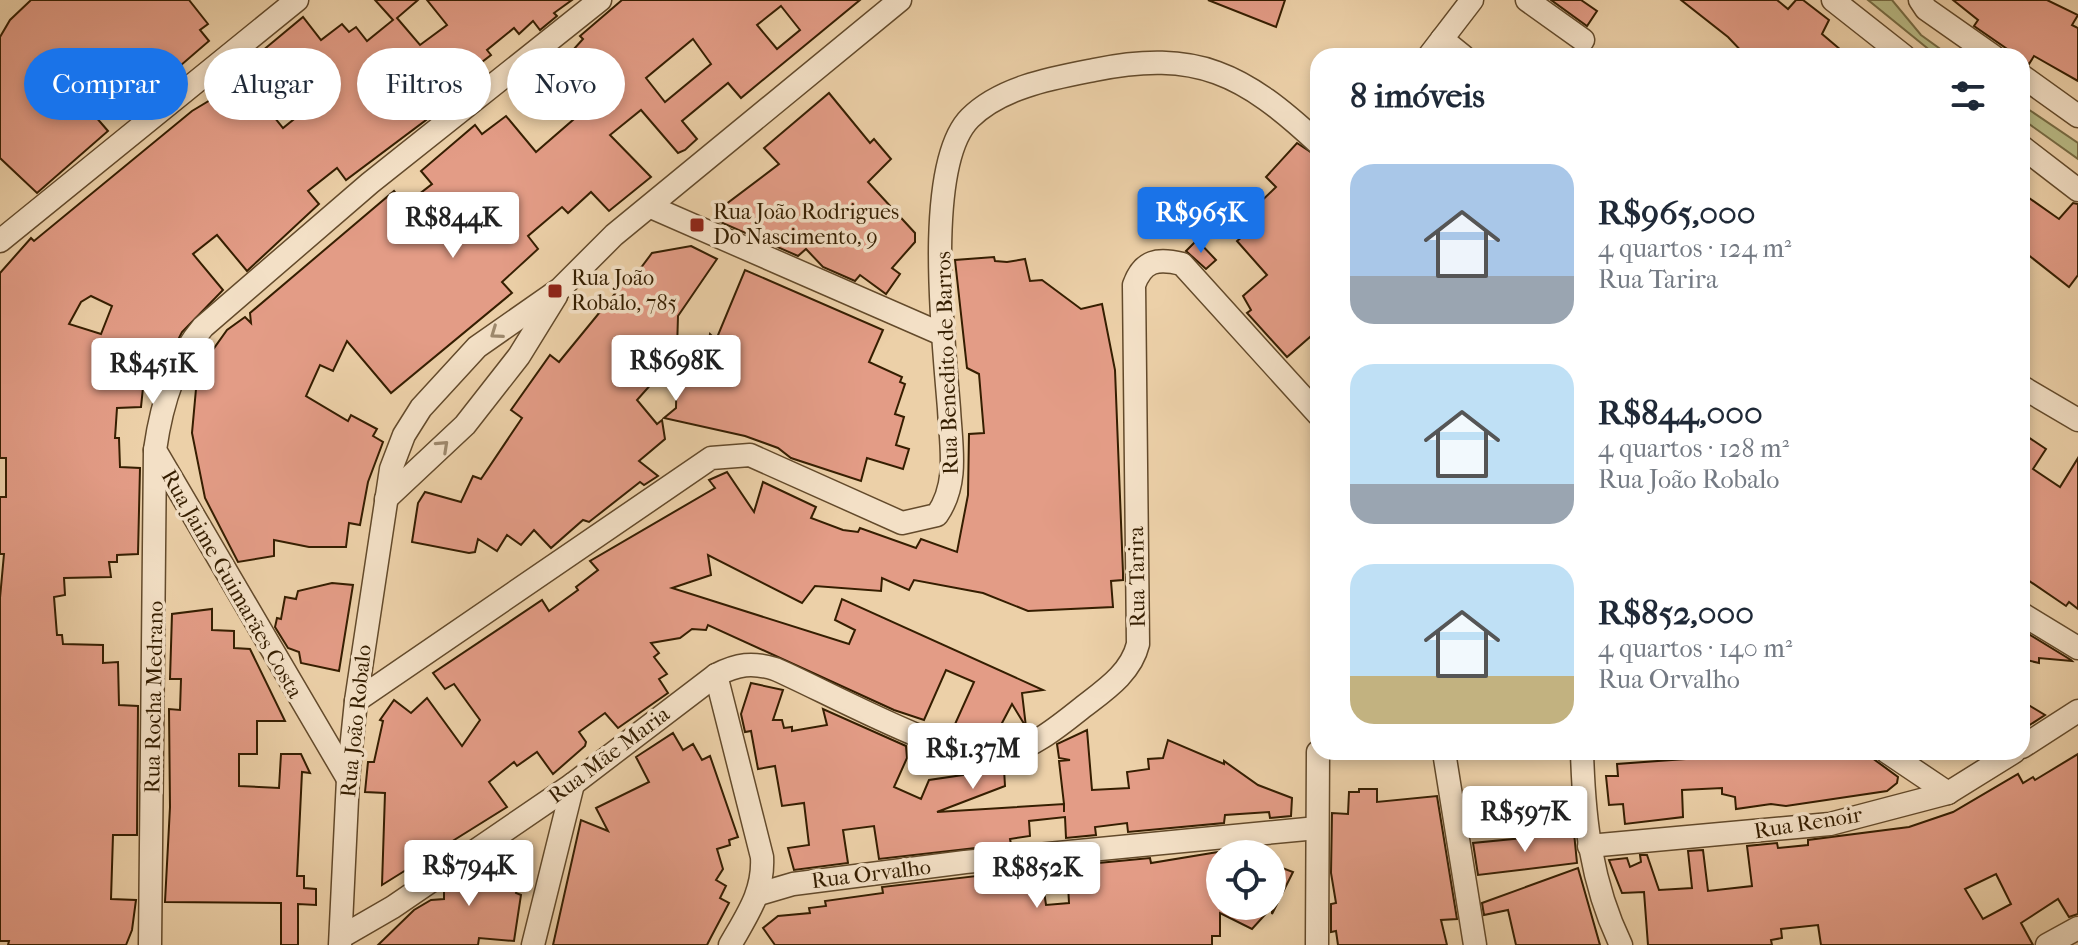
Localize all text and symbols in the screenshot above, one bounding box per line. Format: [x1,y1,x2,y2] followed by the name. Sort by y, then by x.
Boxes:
[24,48,188,120] chip: Comprar
[204,48,341,120] chip: Alugar
[357,48,491,120] chip: Filtros
[507,48,625,120] chip: Novo
[1946,74,1990,118] icon: filters
[1350,76,1485,116] text: 8 imóveis
[1136,187,1266,255] pin: R$965K
[388,192,518,260] pin: R$844K
[1598,193,1756,233] text: R$965,000
[1414,196,1510,292] icon: home
[1156,197,1247,228] text: R$965K
[713,199,899,250] place label: Rua João Rodrigues Do Nascimento, 9
[405,202,501,233] text: R$844K
[688,216,706,234] marker: Rua João Rodrigues Do Nascimento, 9
[1598,233,1791,264] text: 4 quartos · 124 m²
[930,251,964,475] street label: Rua Benedito de Barros
[1598,264,1718,295] text: Rua Tarira
[571,265,677,316] place label: Rua João Robalo, 785
[546,282,564,300] marker: Rua João Robalo, 785
[490,323,504,338] one-way arrow
[611,335,741,403] pin: R$698K
[88,338,218,406] pin: R$451K
[630,345,722,376] text: R$698K
[109,348,197,379] text: R$451K
[1598,393,1763,433] text: R$844,000
[1414,396,1510,492] icon: home
[1598,433,1789,464] text: 4 quartos · 128 m²
[434,441,448,456] one-way arrow
[1598,464,1779,495] text: Rua João Robalo
[156,465,309,704] street label: Rua Jaime Guimarães Costa
[1123,525,1151,628] street label: Rua Tarira
[1598,593,1754,633] text: R$852,000
[1414,596,1510,692] icon: home
[139,600,169,794] street label: Rua Rocha Medrano
[1598,633,1792,664] text: 4 quartos · 140 m²
[335,643,377,799] street label: Rua João Robalo
[1598,664,1740,695] text: Rua Orvalho
[543,700,675,809] street label: Rua Mãe Maria
[899,723,1047,791] pin: R$1.37M
[926,733,1020,764] text: R$1.37M
[1460,786,1590,854] pin: R$597K
[1480,796,1570,827] text: R$597K
[1752,802,1865,844] street label: Rua Renoir
[404,840,534,908] pin: R$794K
[1206,840,1286,920] map controls
[1206,840,1286,920] button: locate
[972,842,1102,910] pin: R$852K
[422,850,516,881] text: R$794K
[992,852,1082,883] text: R$852K
[810,854,932,894] street label: Rua Orvalho

